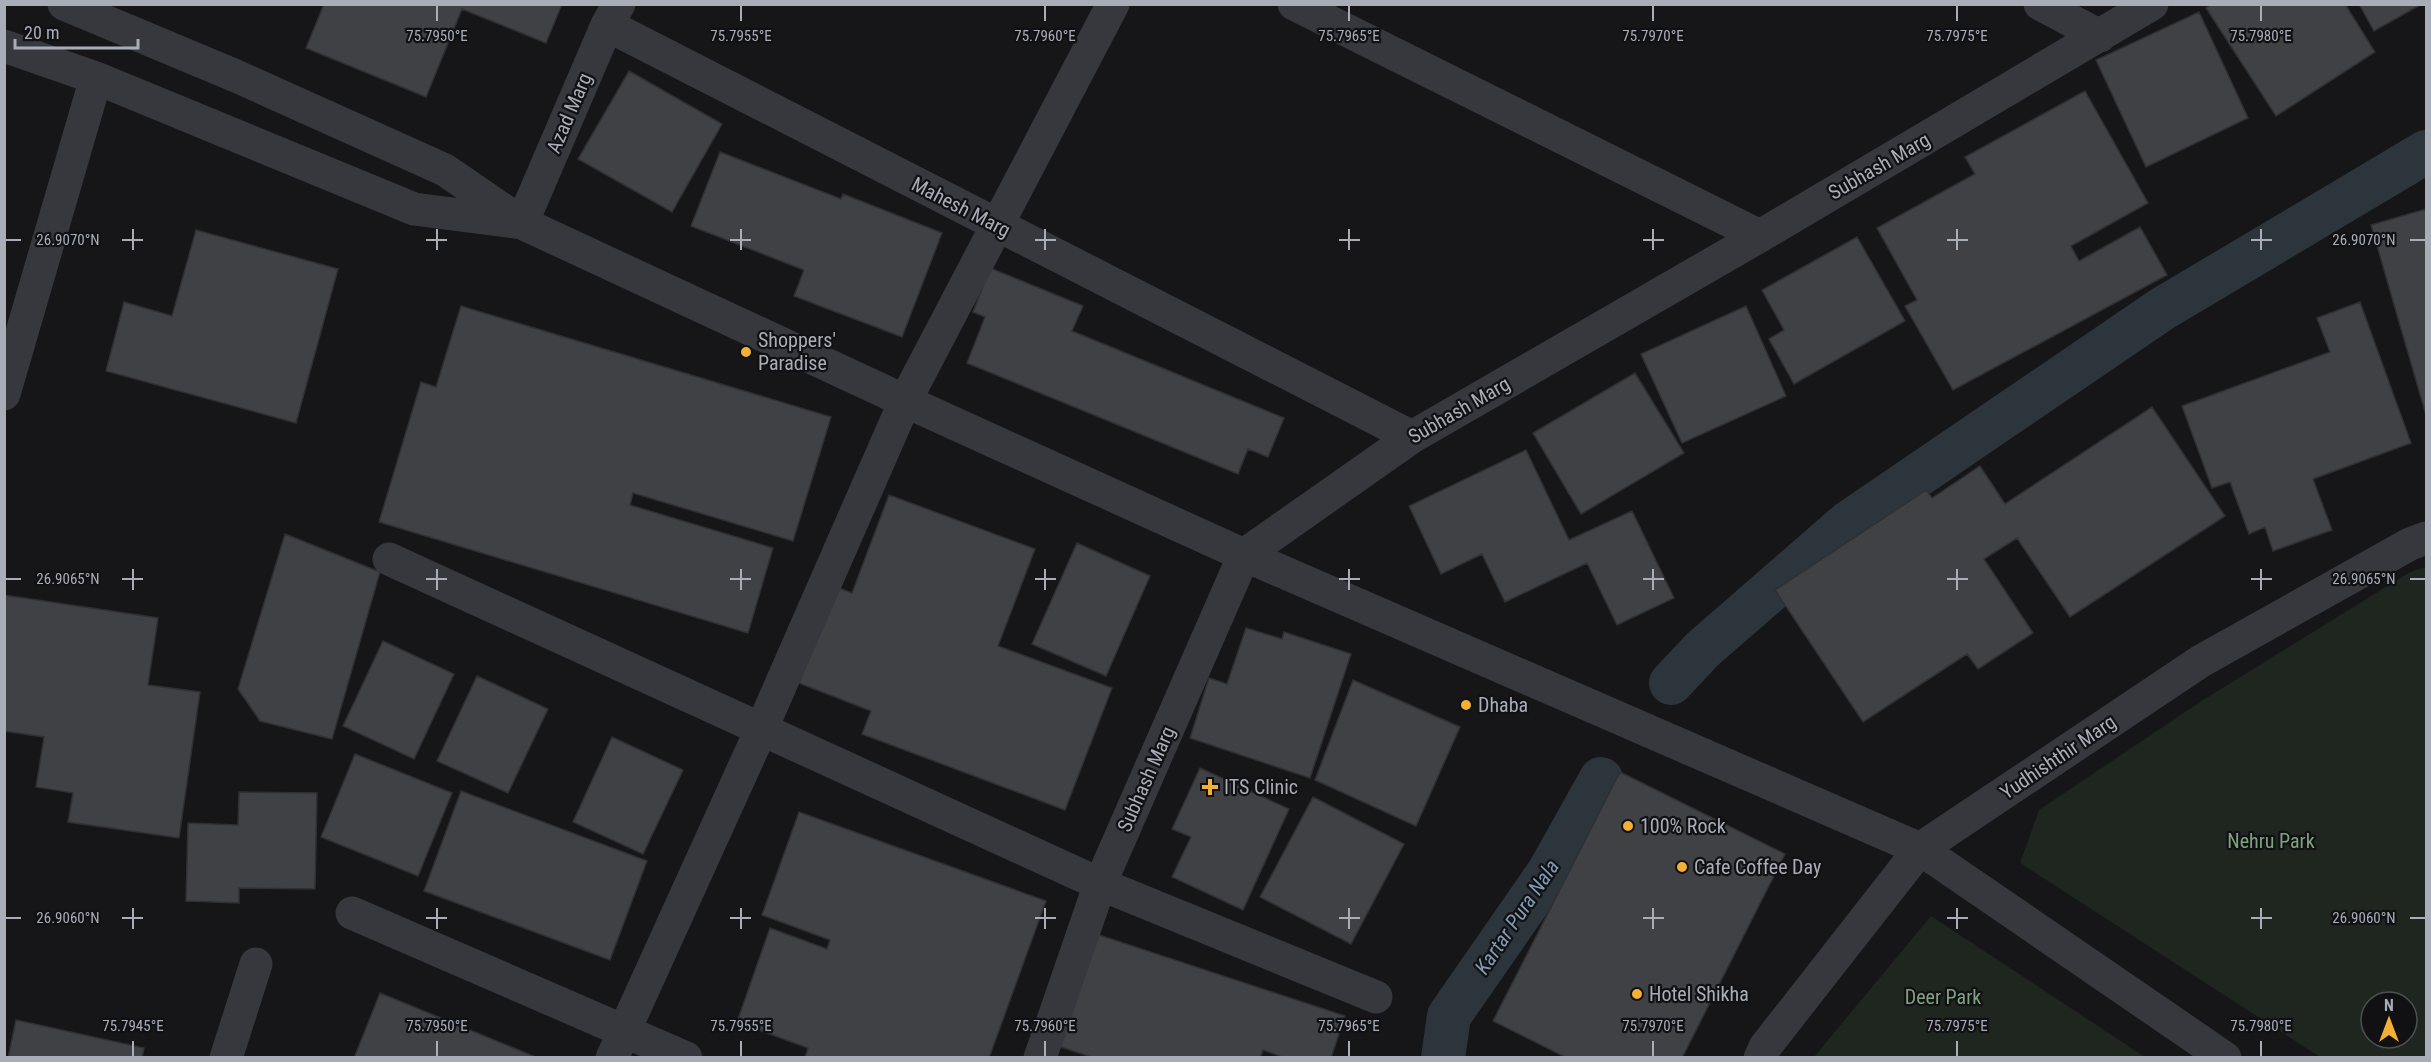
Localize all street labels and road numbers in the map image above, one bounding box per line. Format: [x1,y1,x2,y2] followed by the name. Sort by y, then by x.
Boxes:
[541,69,597,157] street label: Azad Marg
[1824,127,1934,205] street label: Subhash Marg
[908,172,1014,242] street label: Mahesh Marg
[1404,371,1514,449] street label: Subhash Marg
[1996,710,2120,804] street label: Yudhishthir Marg
[1112,723,1180,835] street label: Subhash Marg

